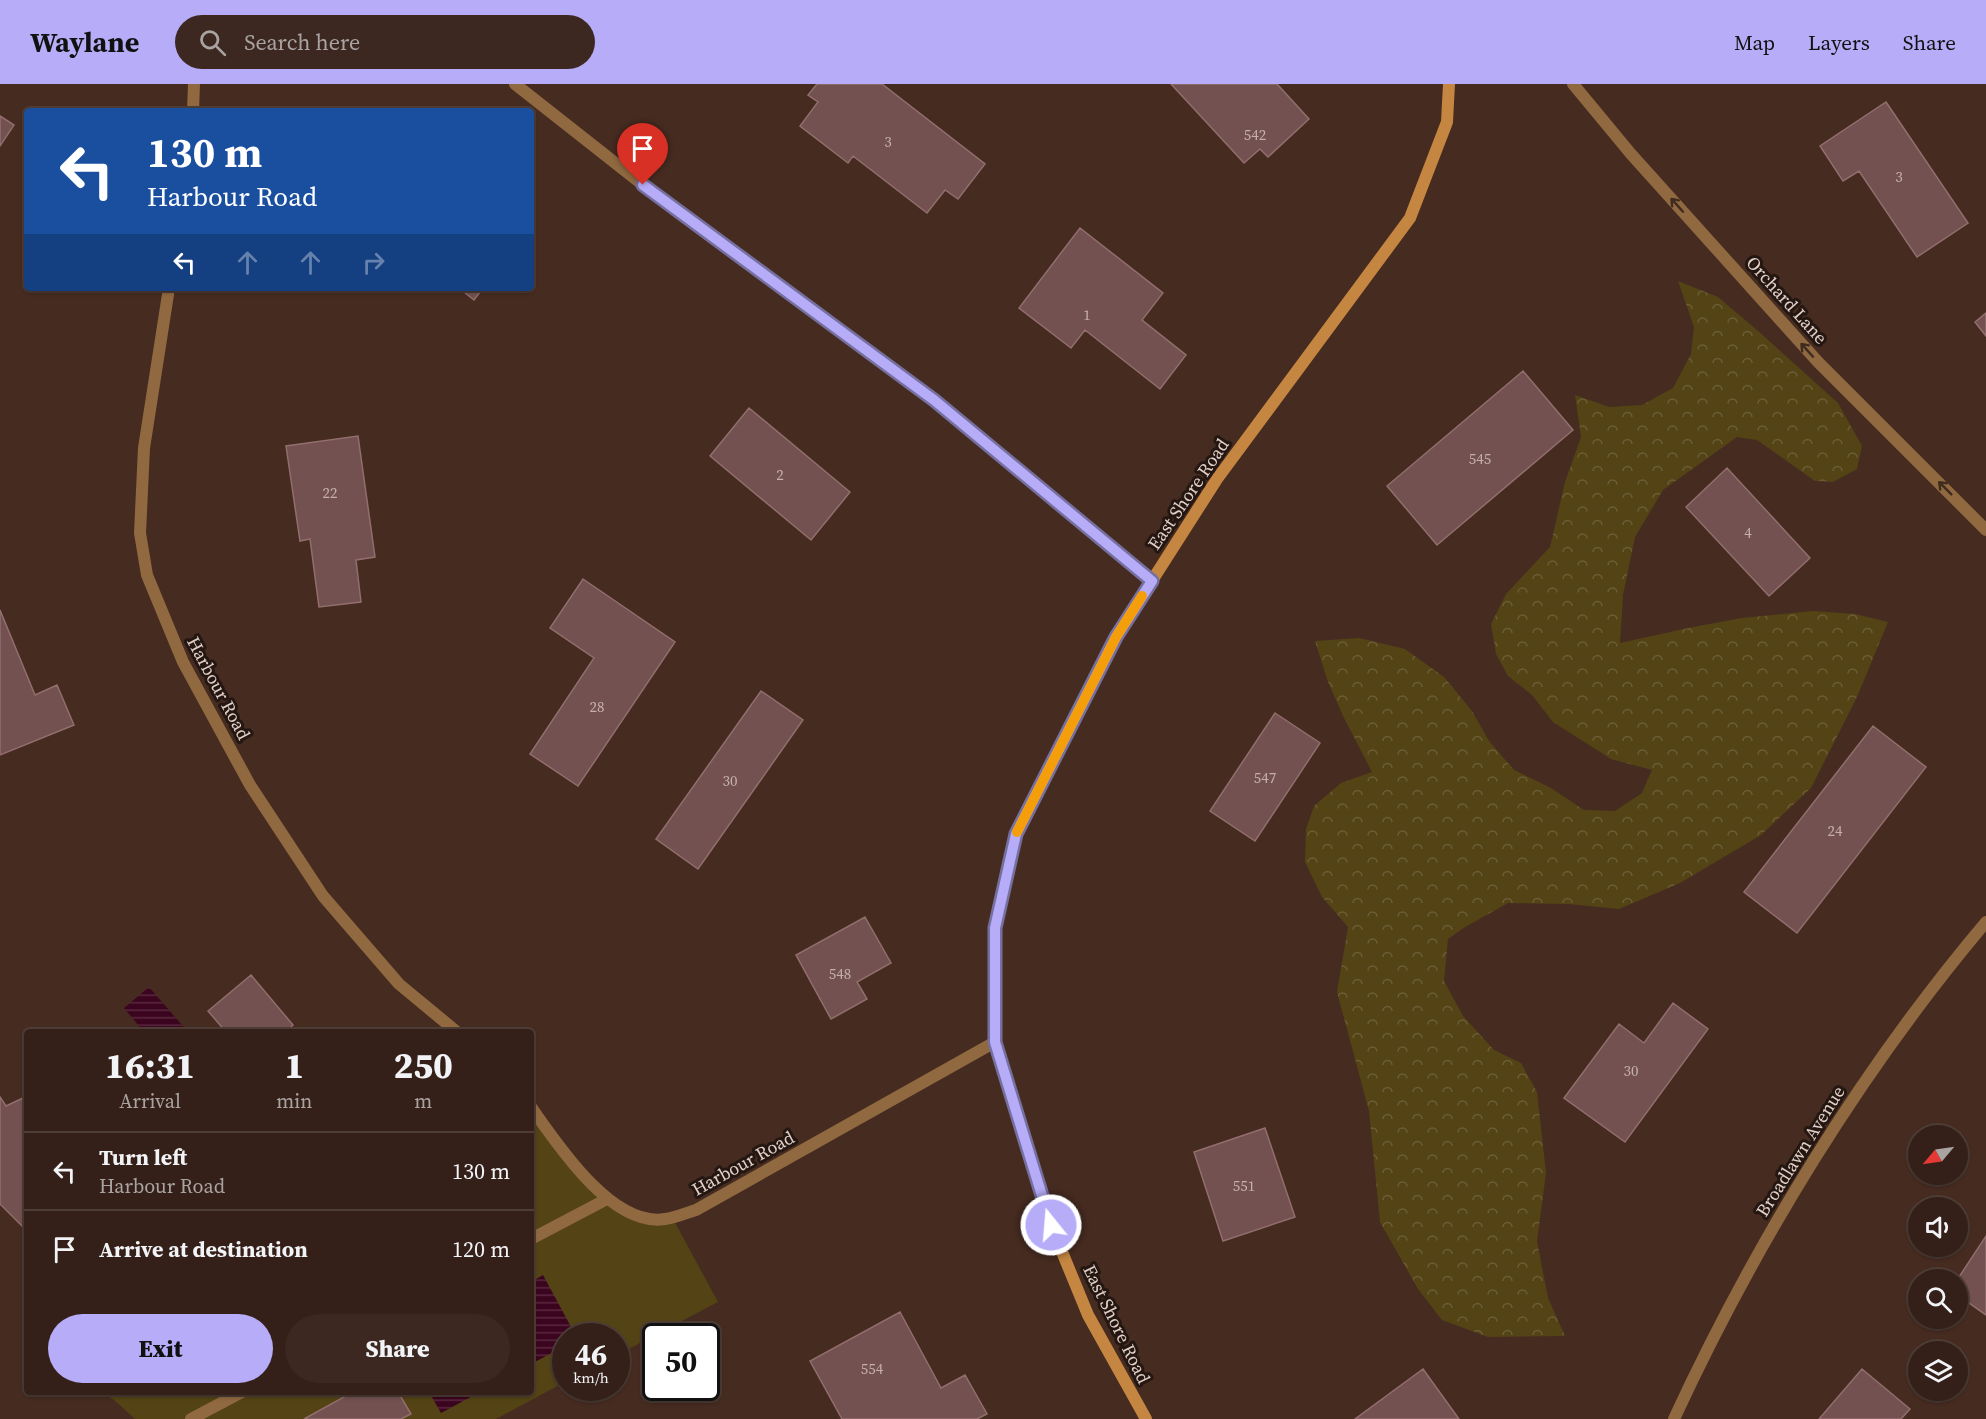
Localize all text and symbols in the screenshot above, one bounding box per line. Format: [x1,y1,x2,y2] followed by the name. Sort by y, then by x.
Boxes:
[175,15,595,69] search box
[30,23,139,61] text: Waylane
[196,26,229,59] icon: search
[244,27,360,57] text: Search here
[1734,28,1775,57] text: Map
[1808,28,1870,57] text: Layers
[1903,28,1956,57] text: Share
[147,123,262,181] text: 130 m
[617,123,668,185] pin
[1244,124,1266,145] house number: 542
[884,131,892,152] house number: 3
[48,132,126,210] icon: left
[626,132,659,165] icon: arrive
[1895,166,1903,187] house number: 3
[147,178,317,215] text: Harbour Road
[1670,198,1684,213] one-way arrow
[168,246,201,279] icon: left
[231,246,264,279] icon: ahead
[294,246,327,279] icon: ahead
[357,246,390,279] icon: right
[1741,251,1833,349] street label: Orchard Lane
[1083,304,1091,325] house number: 1
[1800,343,1814,358] one-way arrow
[1142,433,1234,555] street label: East Shore Road
[1469,448,1491,469] house number: 545
[776,464,784,485] house number: 2
[1937,481,1952,496] one-way arrow
[322,482,338,503] house number: 22
[1744,522,1752,543] house number: 4
[181,632,257,744] street label: Harbour Road
[589,696,605,717] house number: 28
[1254,767,1276,788] house number: 547
[722,770,738,791] house number: 30
[1827,820,1843,841] house number: 24
[829,963,851,984] house number: 548
[105,1041,195,1090] text: 16:31
[284,1041,304,1090] text: 1
[393,1041,453,1090] text: 250
[1623,1060,1639,1081] house number: 30
[1750,1081,1850,1221] street label: Broadlawn Avenue
[119,1087,181,1115] text: Arrival
[276,1087,312,1115] text: min
[414,1087,432,1115] text: m
[687,1125,799,1201] street label: Harbour Road
[1908,1125,1968,1185] north arrow
[1908,1125,1968,1401] map controls
[99,1142,187,1172] text: Turn left
[48,1155,81,1188] icon: left
[452,1156,510,1186] text: 130 m
[99,1172,225,1200] text: Harbour Road
[1233,1175,1255,1196] house number: 551
[1019,1193,1083,1257] position arrow
[1908,1197,1968,1257] button: sound
[48,1233,81,1266] icon: arrive
[99,1234,308,1264] text: Arrive at destination
[452,1234,510,1264] text: 120 m
[1077,1260,1157,1388] street label: East Shore Road
[1908,1269,1968,1329] button: search
[48,1314,273,1383] button: Exit
[285,1314,510,1383] button: Share
[642,1323,720,1401] speed limit sign: 50
[575,1334,607,1375] text: 46
[1908,1341,1968,1401] button: layers
[861,1358,884,1379] house number: 554
[573,1367,609,1388] text: km/h

